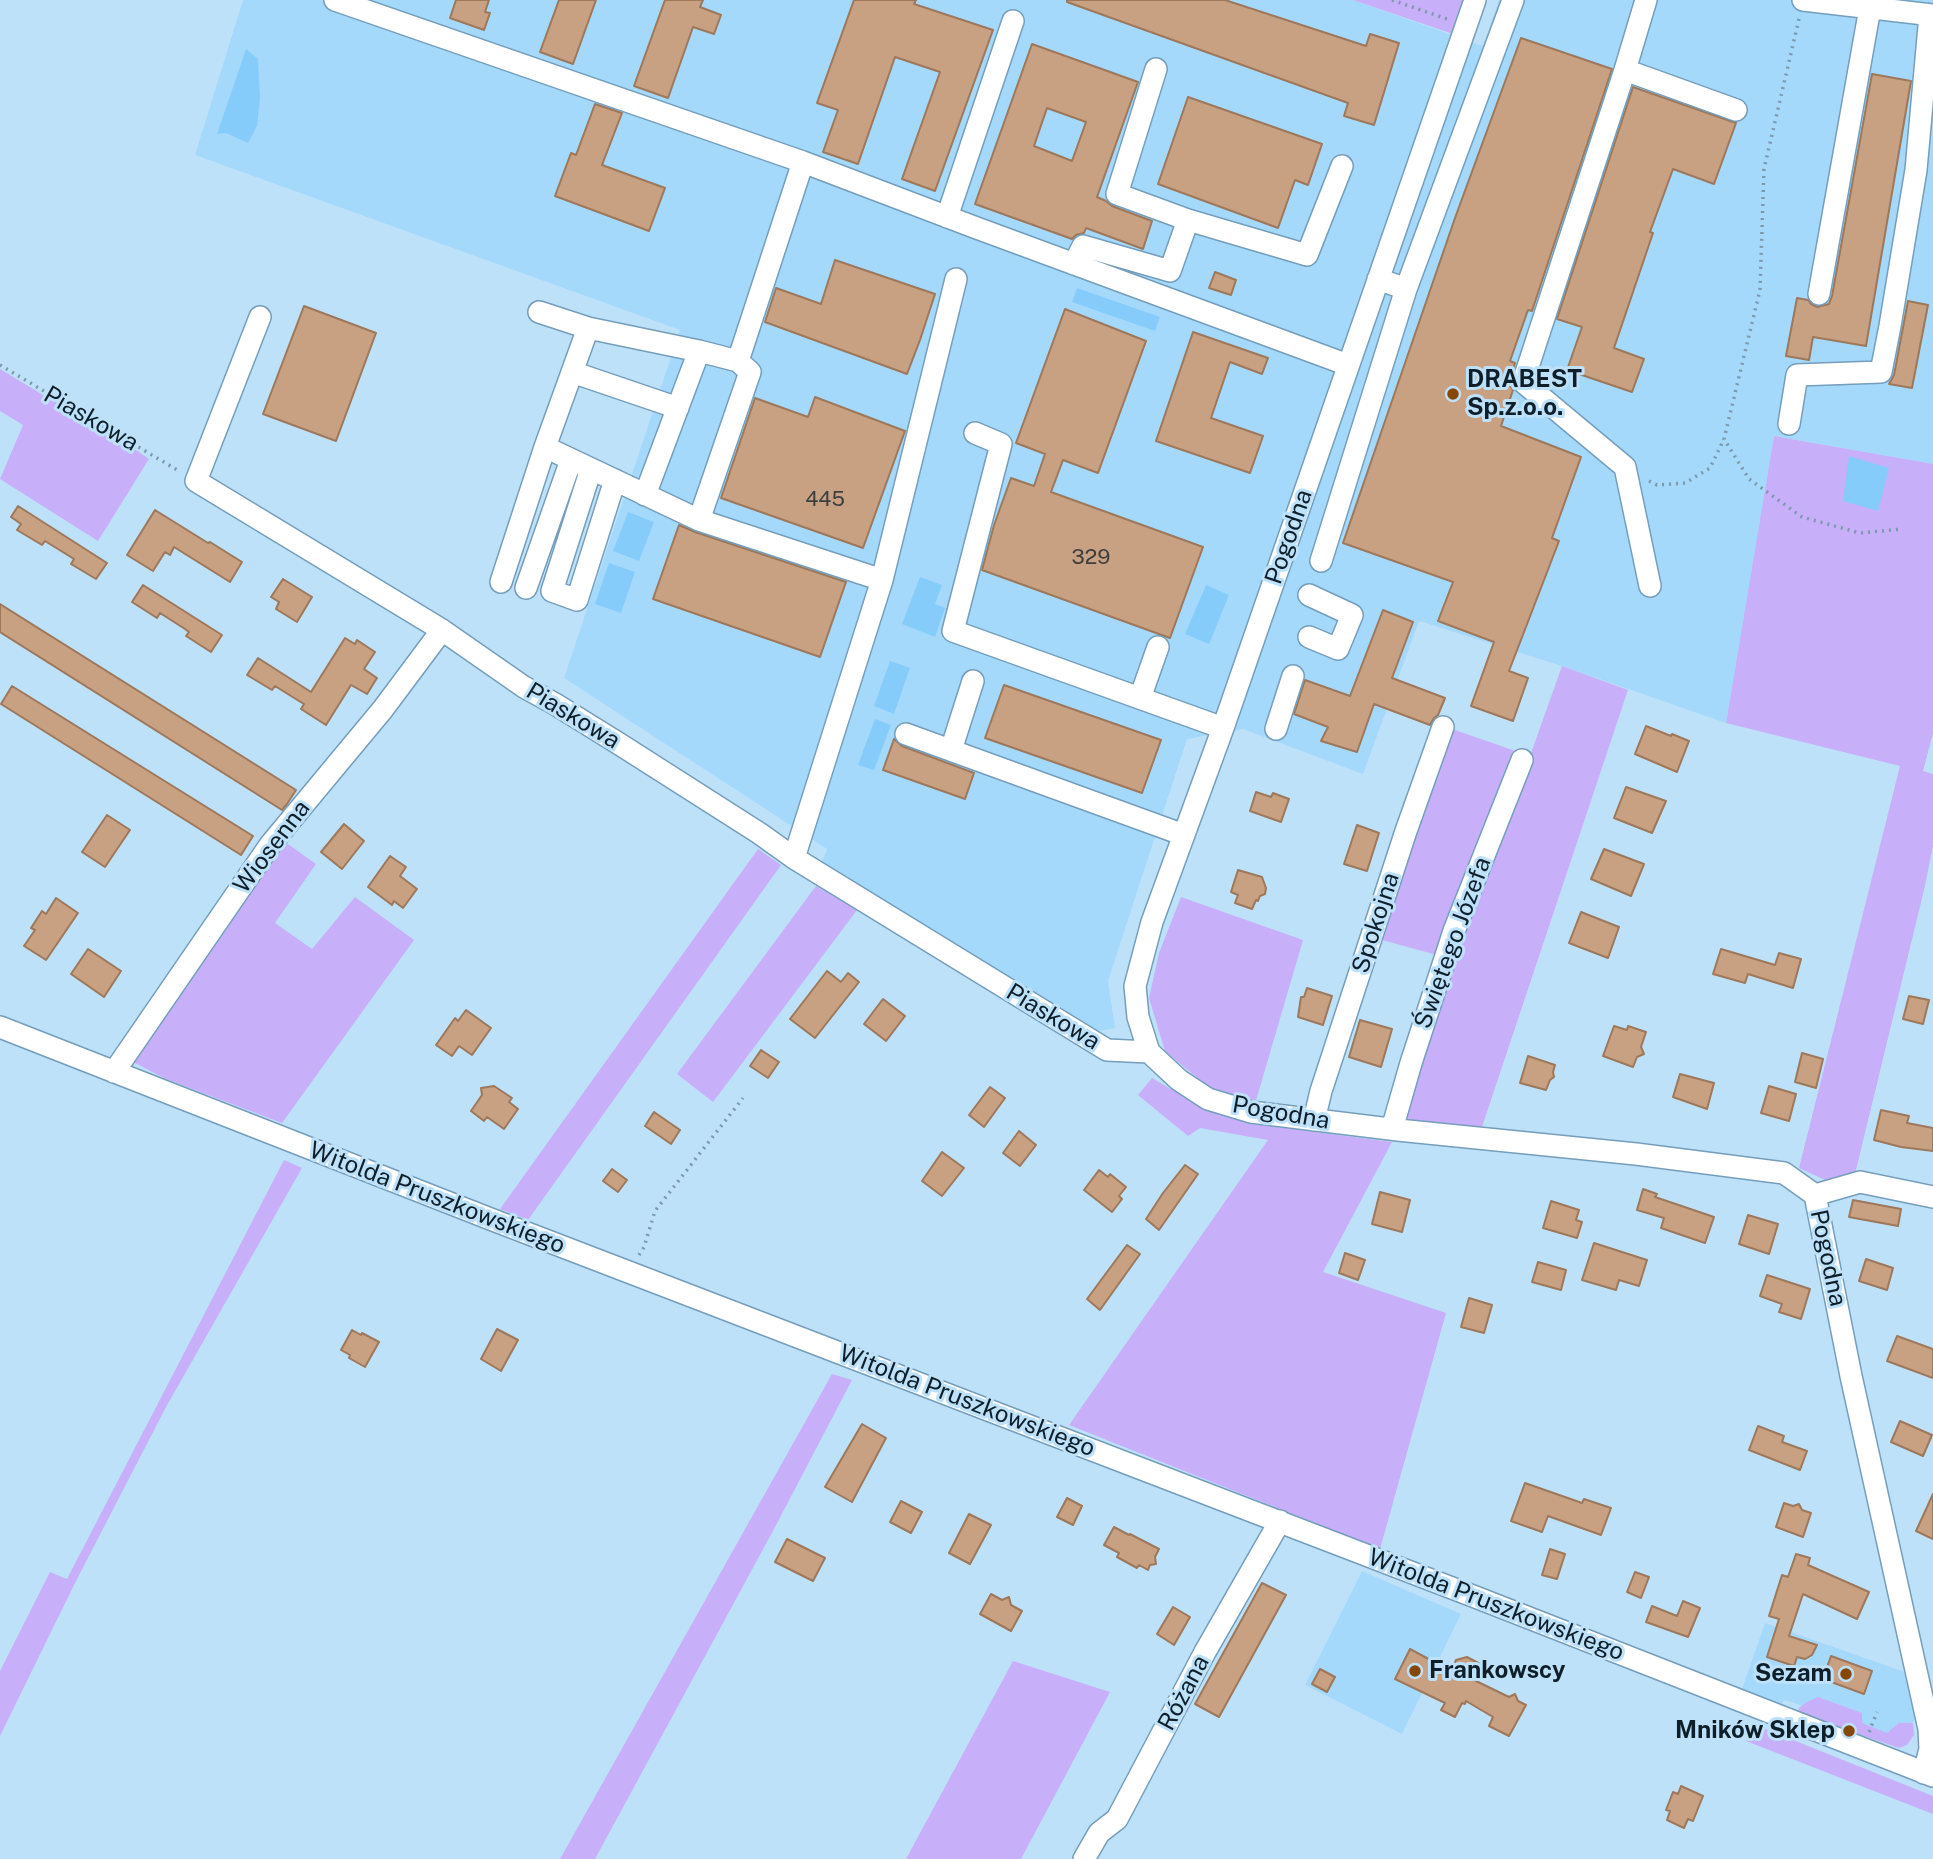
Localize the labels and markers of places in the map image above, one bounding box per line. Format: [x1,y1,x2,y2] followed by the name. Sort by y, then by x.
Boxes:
[1467,366,1582,422] place label: DRABEST Sp.z.o.o.
[1445,386,1461,402] marker: DRABEST Sp.z.o.o.
[1429,1657,1565,1685] place label: Frankowscy
[1755,1660,1832,1688] place label: Sezam
[1407,1663,1423,1679] marker: Frankowscy
[1838,1666,1854,1682] marker: Sezam
[1675,1717,1835,1745] place label: Mników Sklep
[1841,1723,1857,1739] marker: Mników Sklep

